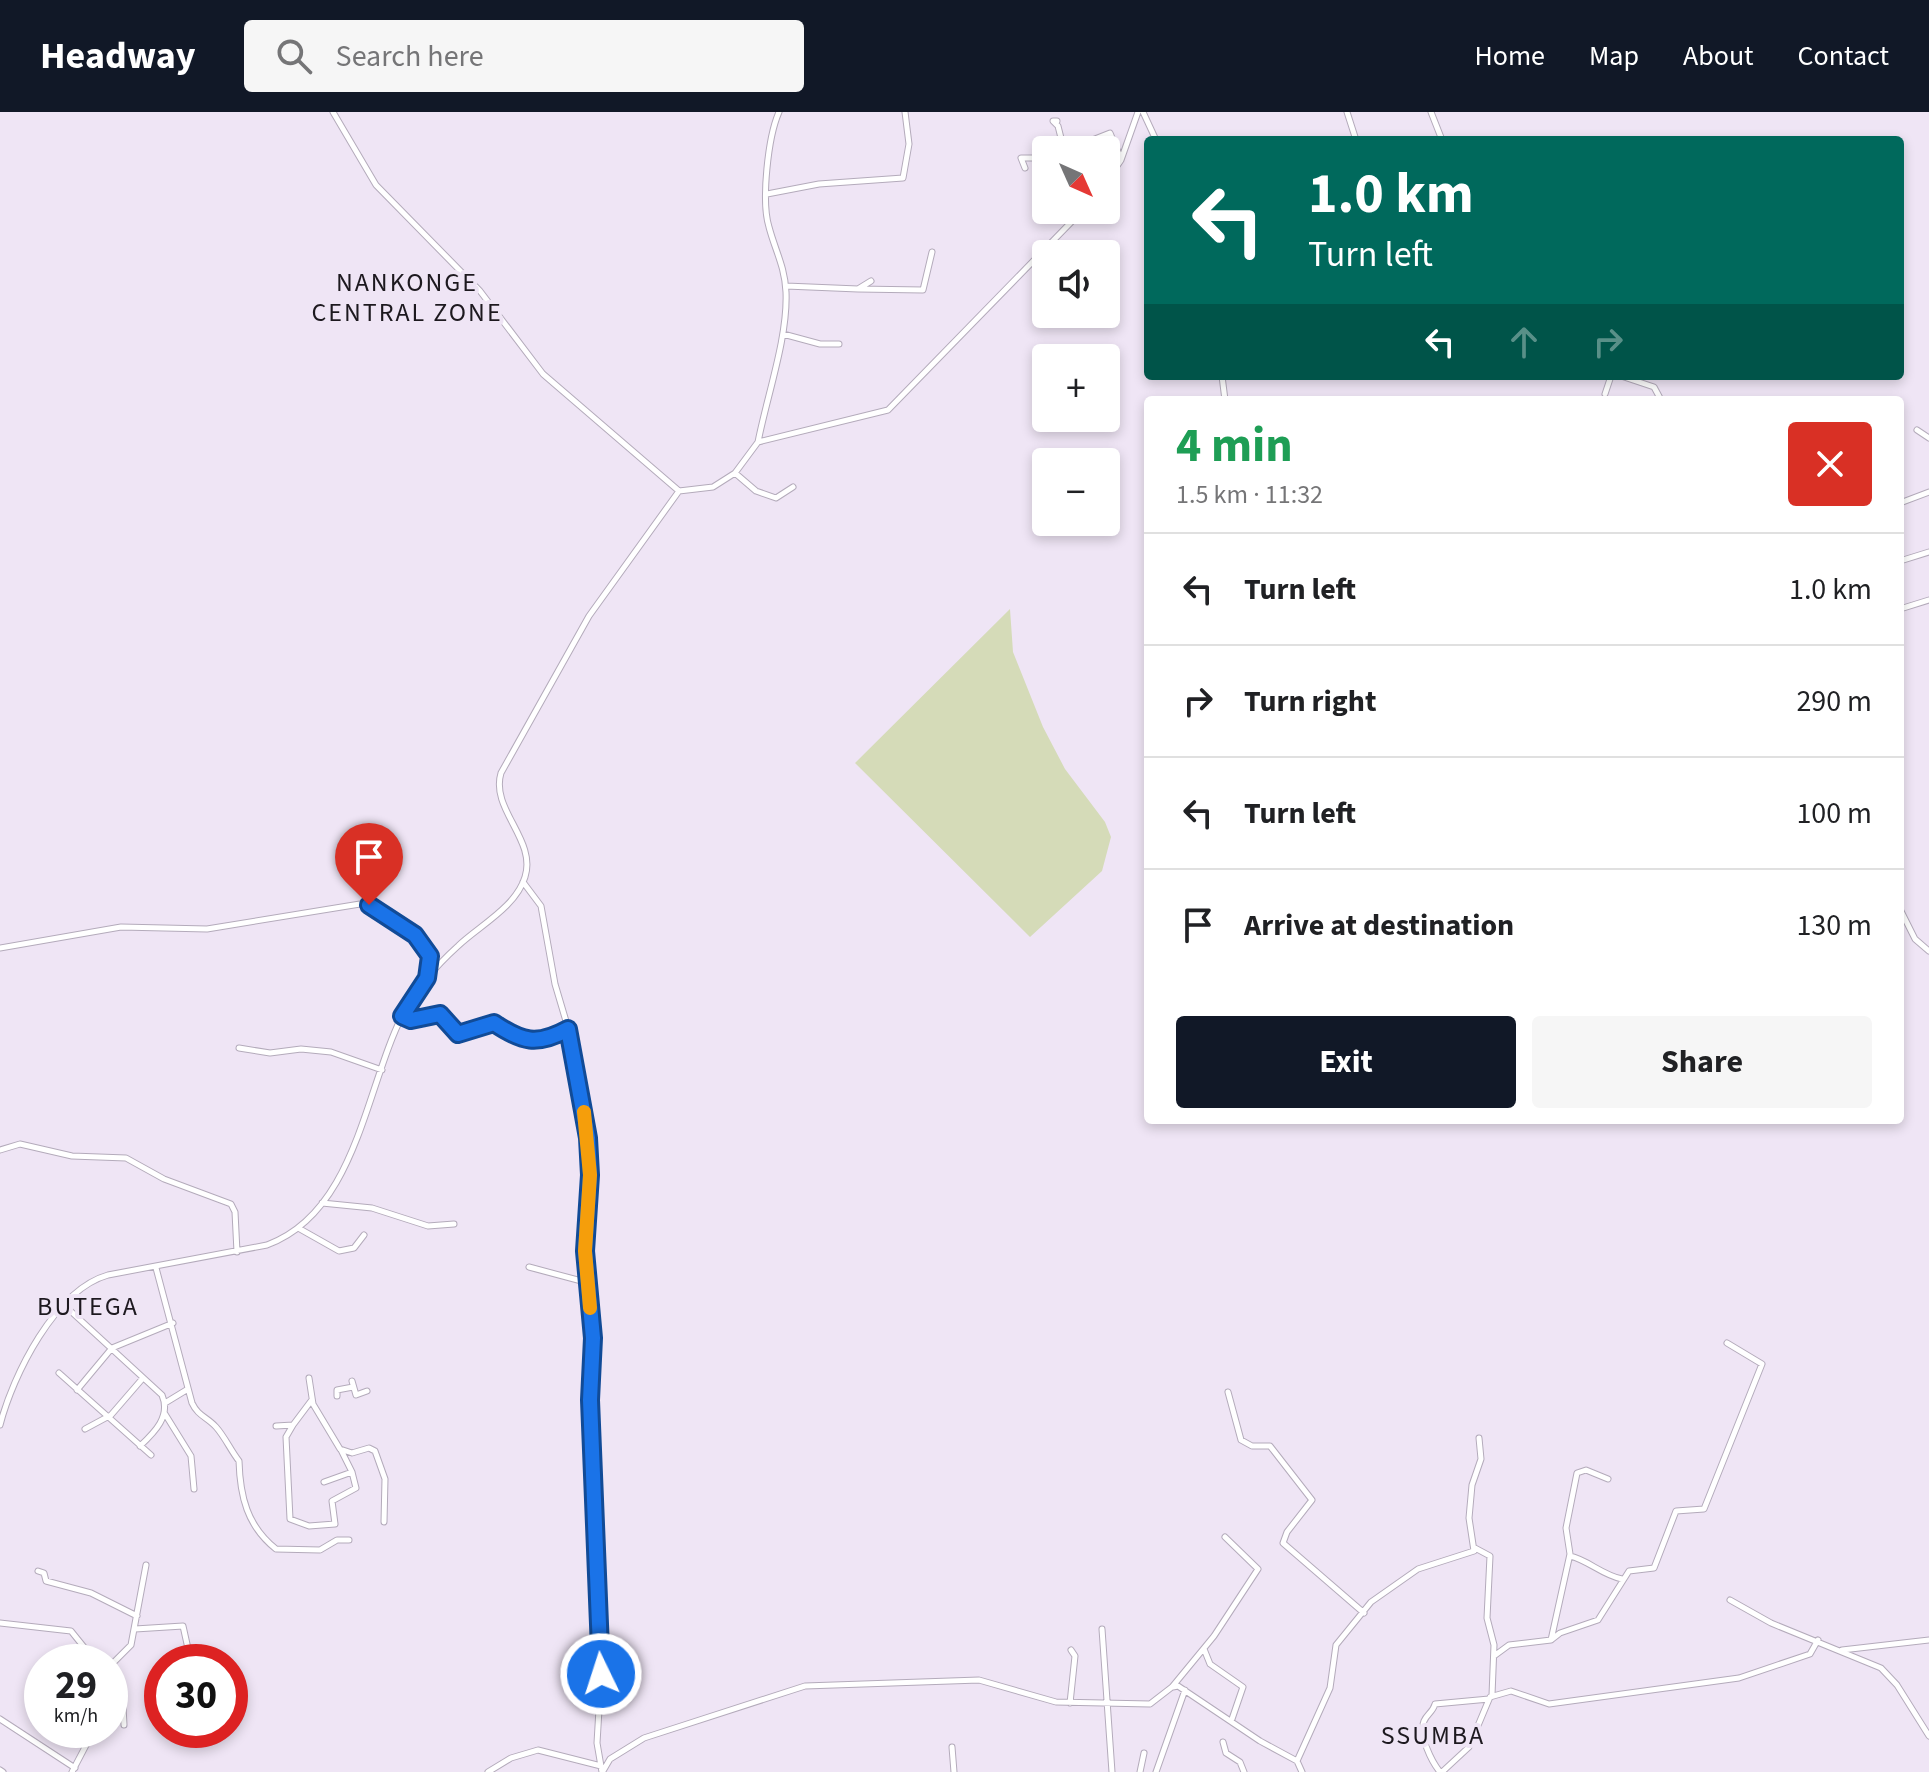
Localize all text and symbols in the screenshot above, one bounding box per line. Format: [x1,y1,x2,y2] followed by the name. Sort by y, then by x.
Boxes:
[244,20,804,92] search box
[40,29,196,83] text: Headway
[272,34,316,78] icon: search
[336,35,484,78] text: Search here
[1474,36,1545,76] text: Home
[1589,36,1639,76] text: Map
[1683,36,1754,76] text: About
[1798,36,1889,76] text: Contact
[1032,136,1120,224] north arrow
[1032,136,1120,536] map controls
[1308,155,1474,234] text: 1.0 km
[1176,168,1280,272] icon: left
[1308,229,1433,280] text: Turn left
[1032,240,1120,328] button: sound
[311,264,503,331] district label: NANKONGE CENTRAL ZONE
[1418,320,1462,364] icon: left
[1502,320,1546,364] icon: ahead
[1586,320,1630,364] icon: right
[1032,344,1120,432] button: +
[1176,412,1293,480] text: 4 min
[1788,422,1872,506] button: close
[1032,448,1120,536] button: −
[1176,476,1323,513] text: 1.5 km · 11:32
[1176,567,1220,611] icon: left
[1244,568,1356,611] text: Turn left
[1789,568,1872,611] text: 1.0 km
[1176,679,1220,723] icon: right
[1244,680,1376,723] text: Turn right
[1796,680,1872,723] text: 290 m
[1176,791,1220,835] icon: left
[1244,792,1356,835] text: Turn left
[1796,792,1872,835] text: 100 m
[335,823,403,905] pin
[347,835,391,879] icon: arrive
[1176,903,1220,947] icon: arrive
[1244,904,1514,947] text: Arrive at destination
[1796,904,1872,947] text: 130 m
[1176,1016,1516,1108] button: Exit
[1532,1016,1872,1108] button: Share
[37,1288,139,1325] district label: BUTEGA
[559,1632,643,1716] position arrow
[144,1644,248,1748] speed limit sign: 30
[55,1657,97,1714] text: 29
[54,1702,98,1730] text: km/h
[1381,1717,1485,1754] district label: SSUMBA

